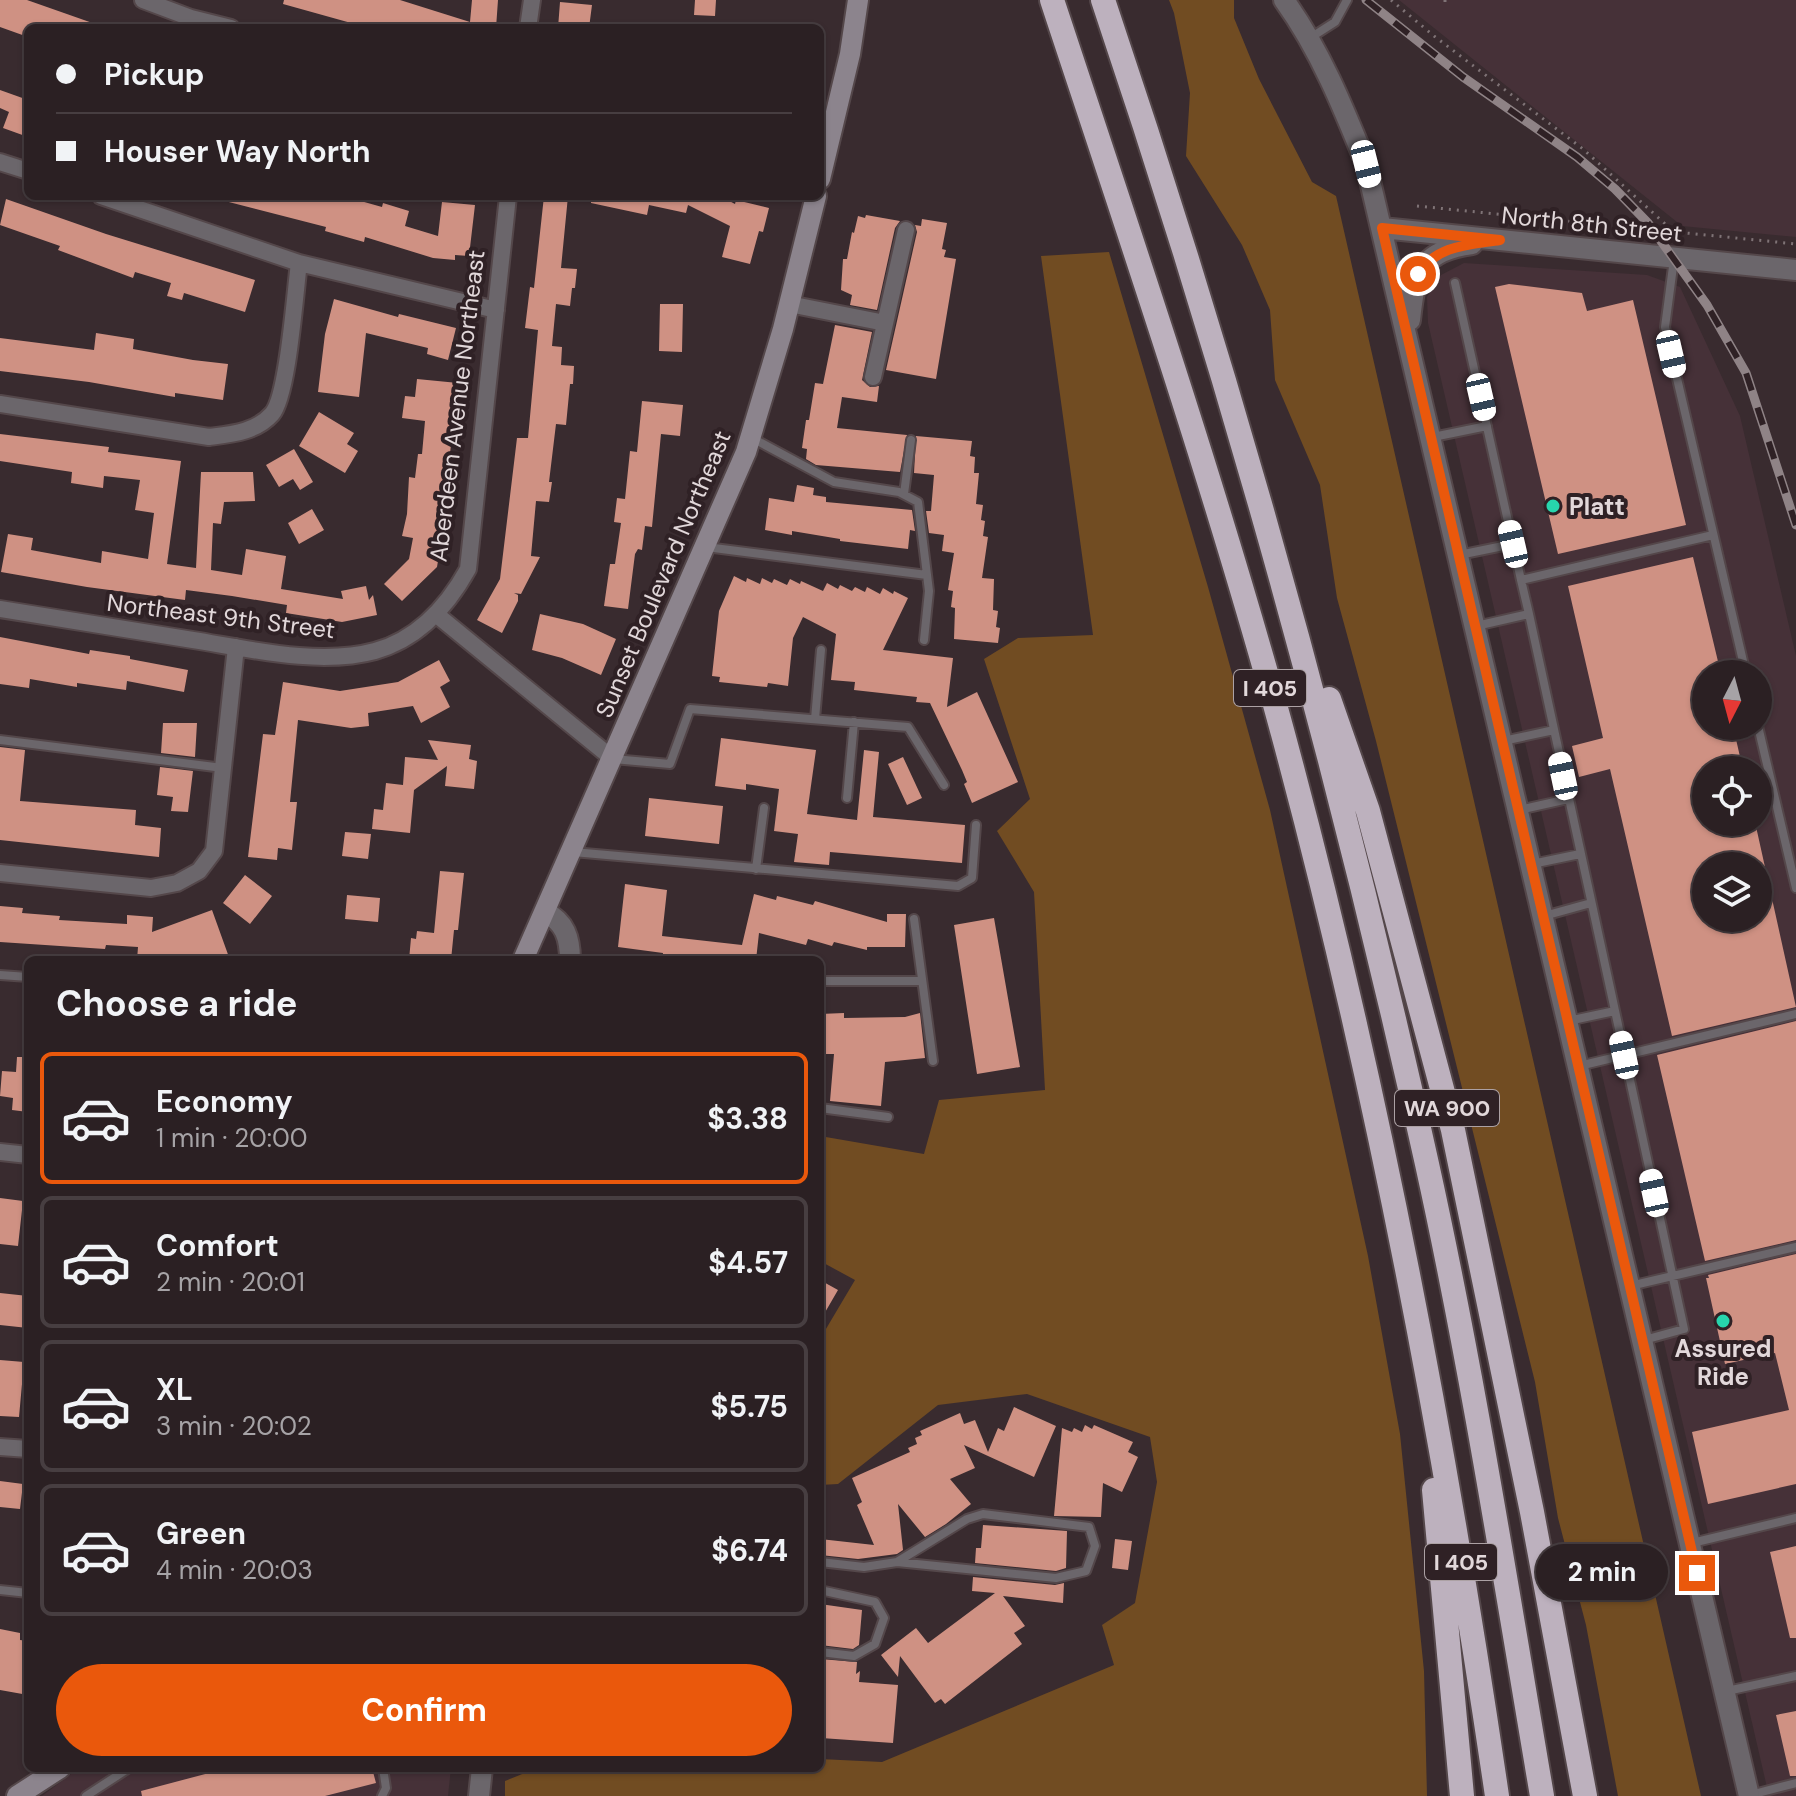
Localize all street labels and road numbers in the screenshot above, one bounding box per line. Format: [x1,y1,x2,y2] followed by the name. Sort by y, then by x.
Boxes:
[1500,199,1684,249] street label: North 8th Street
[422,248,492,564] street label: Aberdeen Avenue Northeast
[588,426,738,722] street label: Sunset Boulevard Northeast
[105,587,337,645] street label: Northeast 9th Street
[1234,670,1306,706] road number: I 405
[1395,1090,1499,1126] road number: WA 900
[1425,1544,1497,1580] road number: I 405

